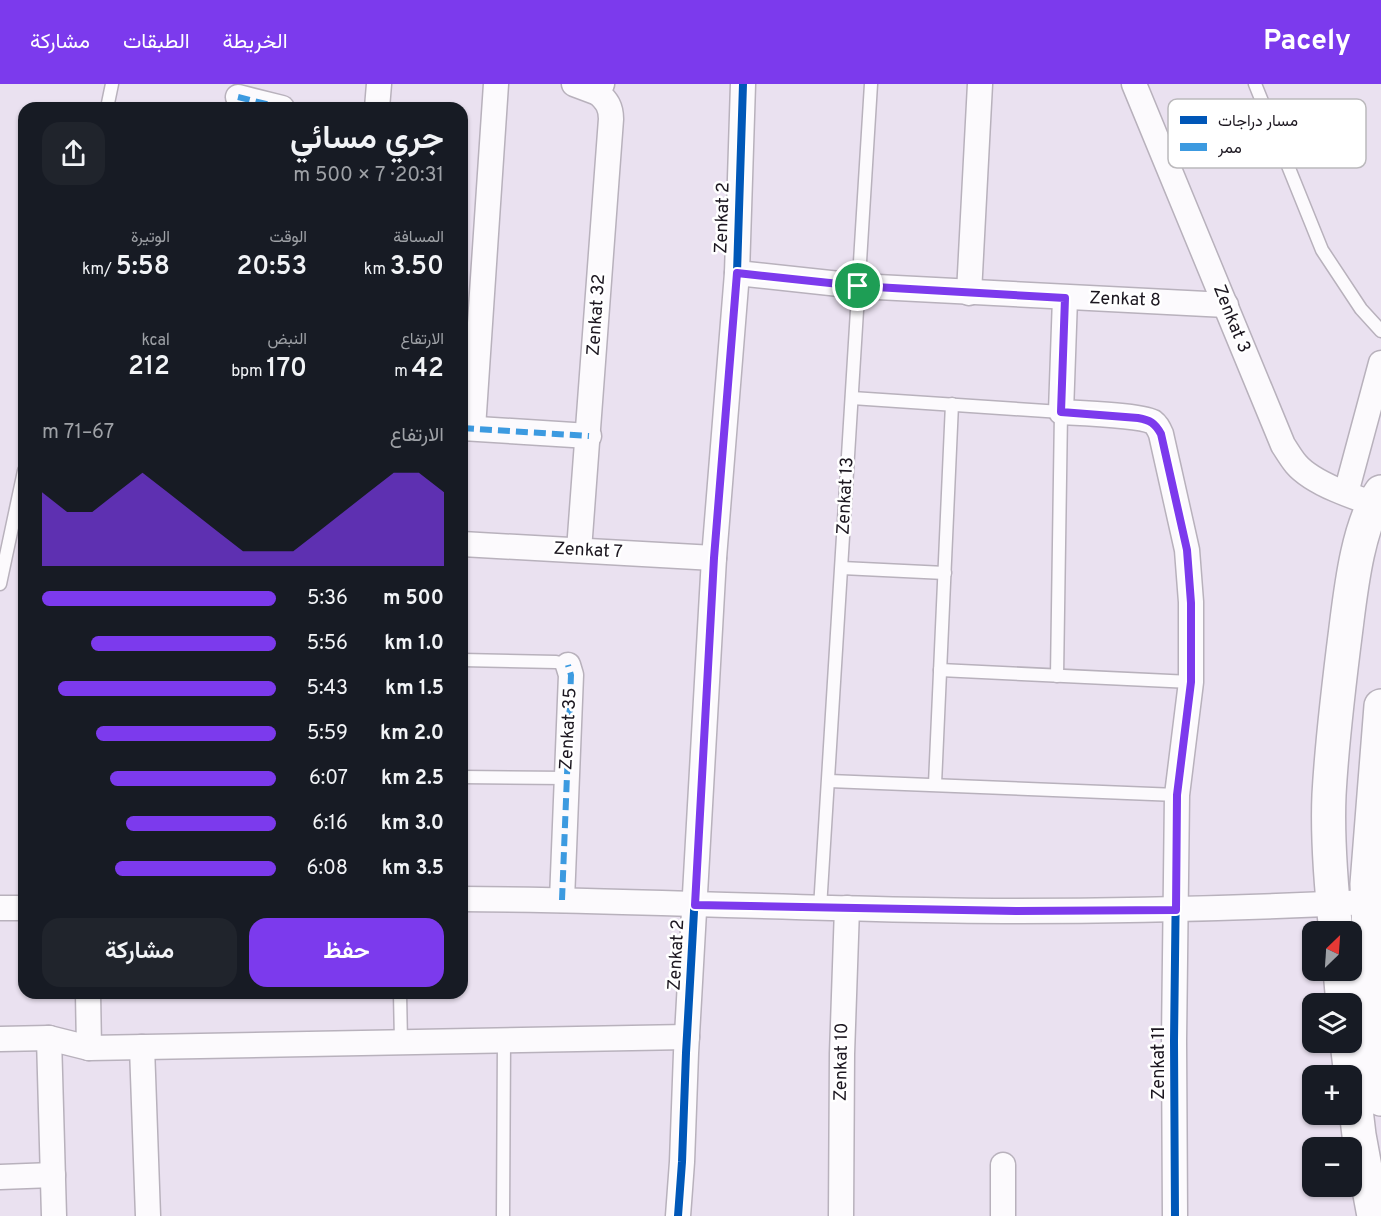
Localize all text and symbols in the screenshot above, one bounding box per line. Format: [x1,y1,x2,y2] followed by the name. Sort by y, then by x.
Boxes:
[1263,24,1351,60] text: Pacely
[30,29,90,56] text: مشاركة
[123,29,190,56] text: الطبقات
[223,29,288,56] text: الخريطة
[1168,99,1366,168] legend
[1218,112,1298,132] text: مسار دراجات
[290,119,444,161] text: جري مسائي
[42,122,105,185] button: share
[1217,139,1242,159] text: ممر
[293,163,444,189] text: 20:31 · 7 × 500 m
[710,182,736,254] street label: Zenkat 2
[131,228,170,248] text: الوتيرة
[269,228,307,248] text: الوقت
[393,228,444,248] text: المسافة
[116,251,170,284] text: 5:58
[236,251,307,284] text: 20:53
[390,251,444,284] text: 3.50
[82,260,116,280] text: /km
[364,260,390,280] text: km
[832,260,883,311] pin
[841,269,874,302] icon: arrive
[583,273,611,357] street label: Zenkat 32
[1207,282,1255,356] street label: Zenkat 3
[1089,287,1161,313] street label: Zenkat 8
[267,330,307,350] text: النبض
[401,330,444,350] text: الارتفاع
[142,331,170,351] text: kcal
[128,351,170,384] text: 212
[266,353,307,386] text: 170
[412,353,444,386] text: 42
[231,362,266,382] text: bpm
[394,362,412,382] text: m
[42,420,114,446] text: 67–71 m
[390,423,444,449] text: الارتفاع
[832,456,860,536] street label: Zenkat 13
[553,538,623,564] street label: Zenkat 7
[307,586,348,612] text: 5:36
[383,586,444,612] text: 500 m
[307,631,348,657] text: 5:56
[384,631,444,657] text: 1.0 km
[307,676,348,702] text: 5:43
[385,676,444,702] text: 1.5 km
[555,687,583,771] street label: Zenkat 35
[307,721,348,747] text: 5:59
[380,721,444,747] text: 2.0 km
[309,766,348,792] text: 6:07
[381,766,444,792] text: 2.5 km
[312,811,348,837] text: 6:16
[381,811,444,837] text: 3.0 km
[307,856,348,882] text: 6:08
[382,856,444,882] text: 3.5 km
[42,918,237,987] button: مشاركة
[249,918,444,987] button: حفظ
[664,919,690,991] street label: Zenkat 2
[1302,921,1362,981] north arrow
[1302,921,1362,1197] map controls
[1302,993,1362,1053] button: layers
[830,1022,854,1102] street label: Zenkat 10
[1148,1026,1171,1100] street label: Zenkat 11
[1302,1065,1362,1125] button: +
[1302,1137,1362,1197] button: −

